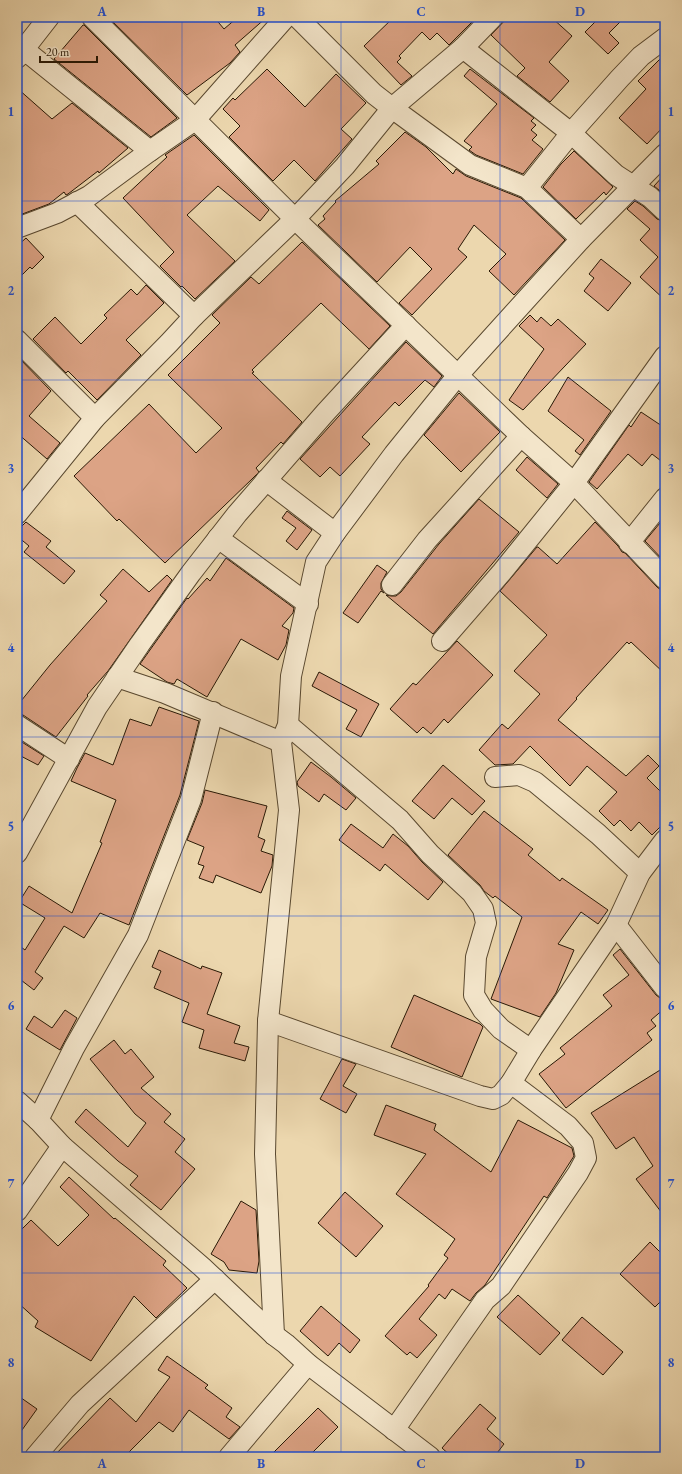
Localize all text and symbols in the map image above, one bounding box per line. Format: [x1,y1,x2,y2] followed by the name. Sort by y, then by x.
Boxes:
[96,3,107,20] text: A
[257,3,265,20] text: B
[416,3,426,20] text: C
[575,3,585,20] text: D
[40,38,97,64] scale bar
[46,44,70,60] text: 20 m
[8,103,15,120] text: 1
[668,103,675,120] text: 1
[8,282,15,299] text: 2
[668,282,675,299] text: 2
[8,460,15,477] text: 3
[668,460,675,477] text: 3
[8,639,15,656] text: 4
[668,639,675,656] text: 4
[8,818,14,835] text: 5
[668,818,674,835] text: 5
[8,997,15,1014] text: 6
[668,997,675,1014] text: 6
[8,1175,15,1192] text: 7
[668,1175,675,1192] text: 7
[8,1354,15,1371] text: 8
[668,1354,675,1371] text: 8
[96,1455,107,1472] text: A
[257,1455,265,1472] text: B
[416,1455,426,1472] text: C
[575,1455,585,1472] text: D

